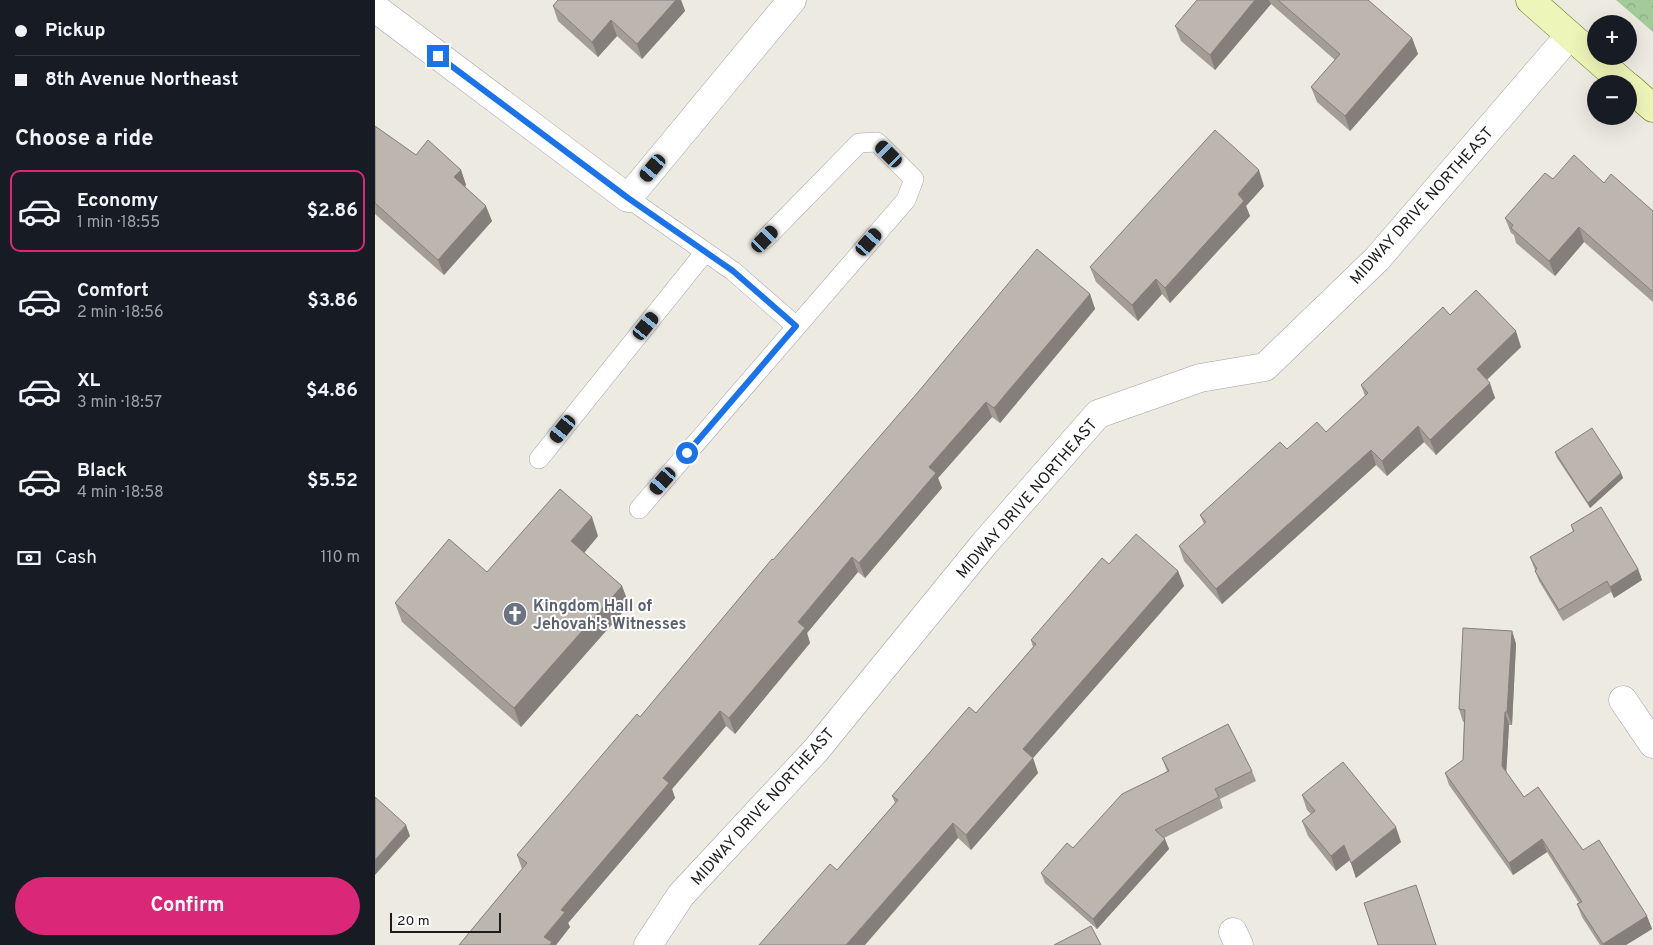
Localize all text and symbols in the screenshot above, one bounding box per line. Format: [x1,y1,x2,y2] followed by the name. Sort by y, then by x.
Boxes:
[1587,15,1637,125] map controls
[1587,15,1637,65] button: +
[45,19,105,43] text: Pickup
[427,45,449,67] route end
[45,68,238,92] text: 8th Avenue Northeast
[1587,75,1637,125] button: −
[1346,123,1499,289] street label: MIDWAY DRIVE NORTHEAST
[15,126,153,153] text: Choose a ride
[873,138,904,170] car
[637,152,668,184] car
[17,189,62,234] icon: car
[77,189,158,213] text: Economy
[307,199,358,223] text: $2.86
[77,213,160,233] text: 1 min · 18:55
[749,223,780,255] car
[853,226,884,258] car
[17,279,62,324] icon: car
[77,279,149,303] text: Comfort
[307,289,358,313] text: $3.86
[77,303,164,323] text: 2 min · 18:56
[630,310,661,342] car
[17,369,62,414] icon: car
[77,369,100,393] text: XL
[306,379,358,403] text: $4.86
[77,393,162,413] text: 3 min · 18:57
[547,413,578,445] car
[953,415,1102,583] street label: MIDWAY DRIVE NORTHEAST
[676,442,698,464] route start
[17,459,62,504] icon: car
[77,459,127,483] text: Black
[647,465,678,497] car
[307,469,358,493] text: $5.52
[77,483,164,503] text: 4 min · 18:58
[15,544,43,572] icon: cash
[55,546,97,570] text: Cash
[320,548,360,568] text: 110 m
[533,597,686,635] place label: Kingdom Hall of Jehovah's Witnesses
[502,601,528,627] church icon: Kingdom Hall of Jehovah's Witnesses
[687,724,840,890] street label: MIDWAY DRIVE NORTHEAST
[15,877,360,935] button: Confirm
[390,910,501,933] scale bar
[397,913,430,930] text: 20 m

